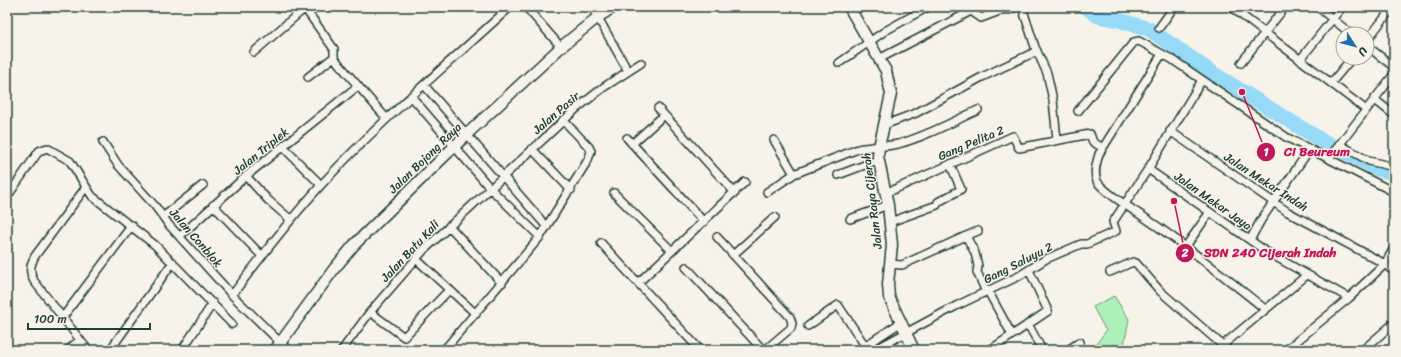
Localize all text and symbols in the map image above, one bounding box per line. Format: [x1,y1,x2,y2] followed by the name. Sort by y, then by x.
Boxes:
[1335,26,1375,66] north arrow
[1352,43,1373,61] text: U
[527,85,586,141] street label: Jalan Pasir
[382,117,467,200] street label: Jalan Bojong Raya
[934,119,1008,167] street label: Gang Pelita 2
[227,121,294,181] street label: Jalan Triplek
[1256,139,1357,164] callout: Ci Beureum
[1283,140,1350,163] text: Ci Beureum
[1263,141,1269,163] text: 1
[1218,146,1313,218] street label: Jalan Mekar Indah
[855,152,889,251] street label: Jalan Raya Cijerah
[1169,165,1257,236] street label: Jalan Mekar Jaya
[163,202,228,273] street label: Jalan Conblok
[374,214,445,288] street label: Jalan Batu Kali
[979,236,1057,290] street label: Gang Saluyu 2
[1175,240,1344,265] callout: SDN 240 Cijerah Indah
[1203,241,1337,264] text: SDN 240 Cijerah Indah
[1181,242,1189,264] text: 2
[28,305,150,331] scale bar
[34,308,67,330] text: 100 m

